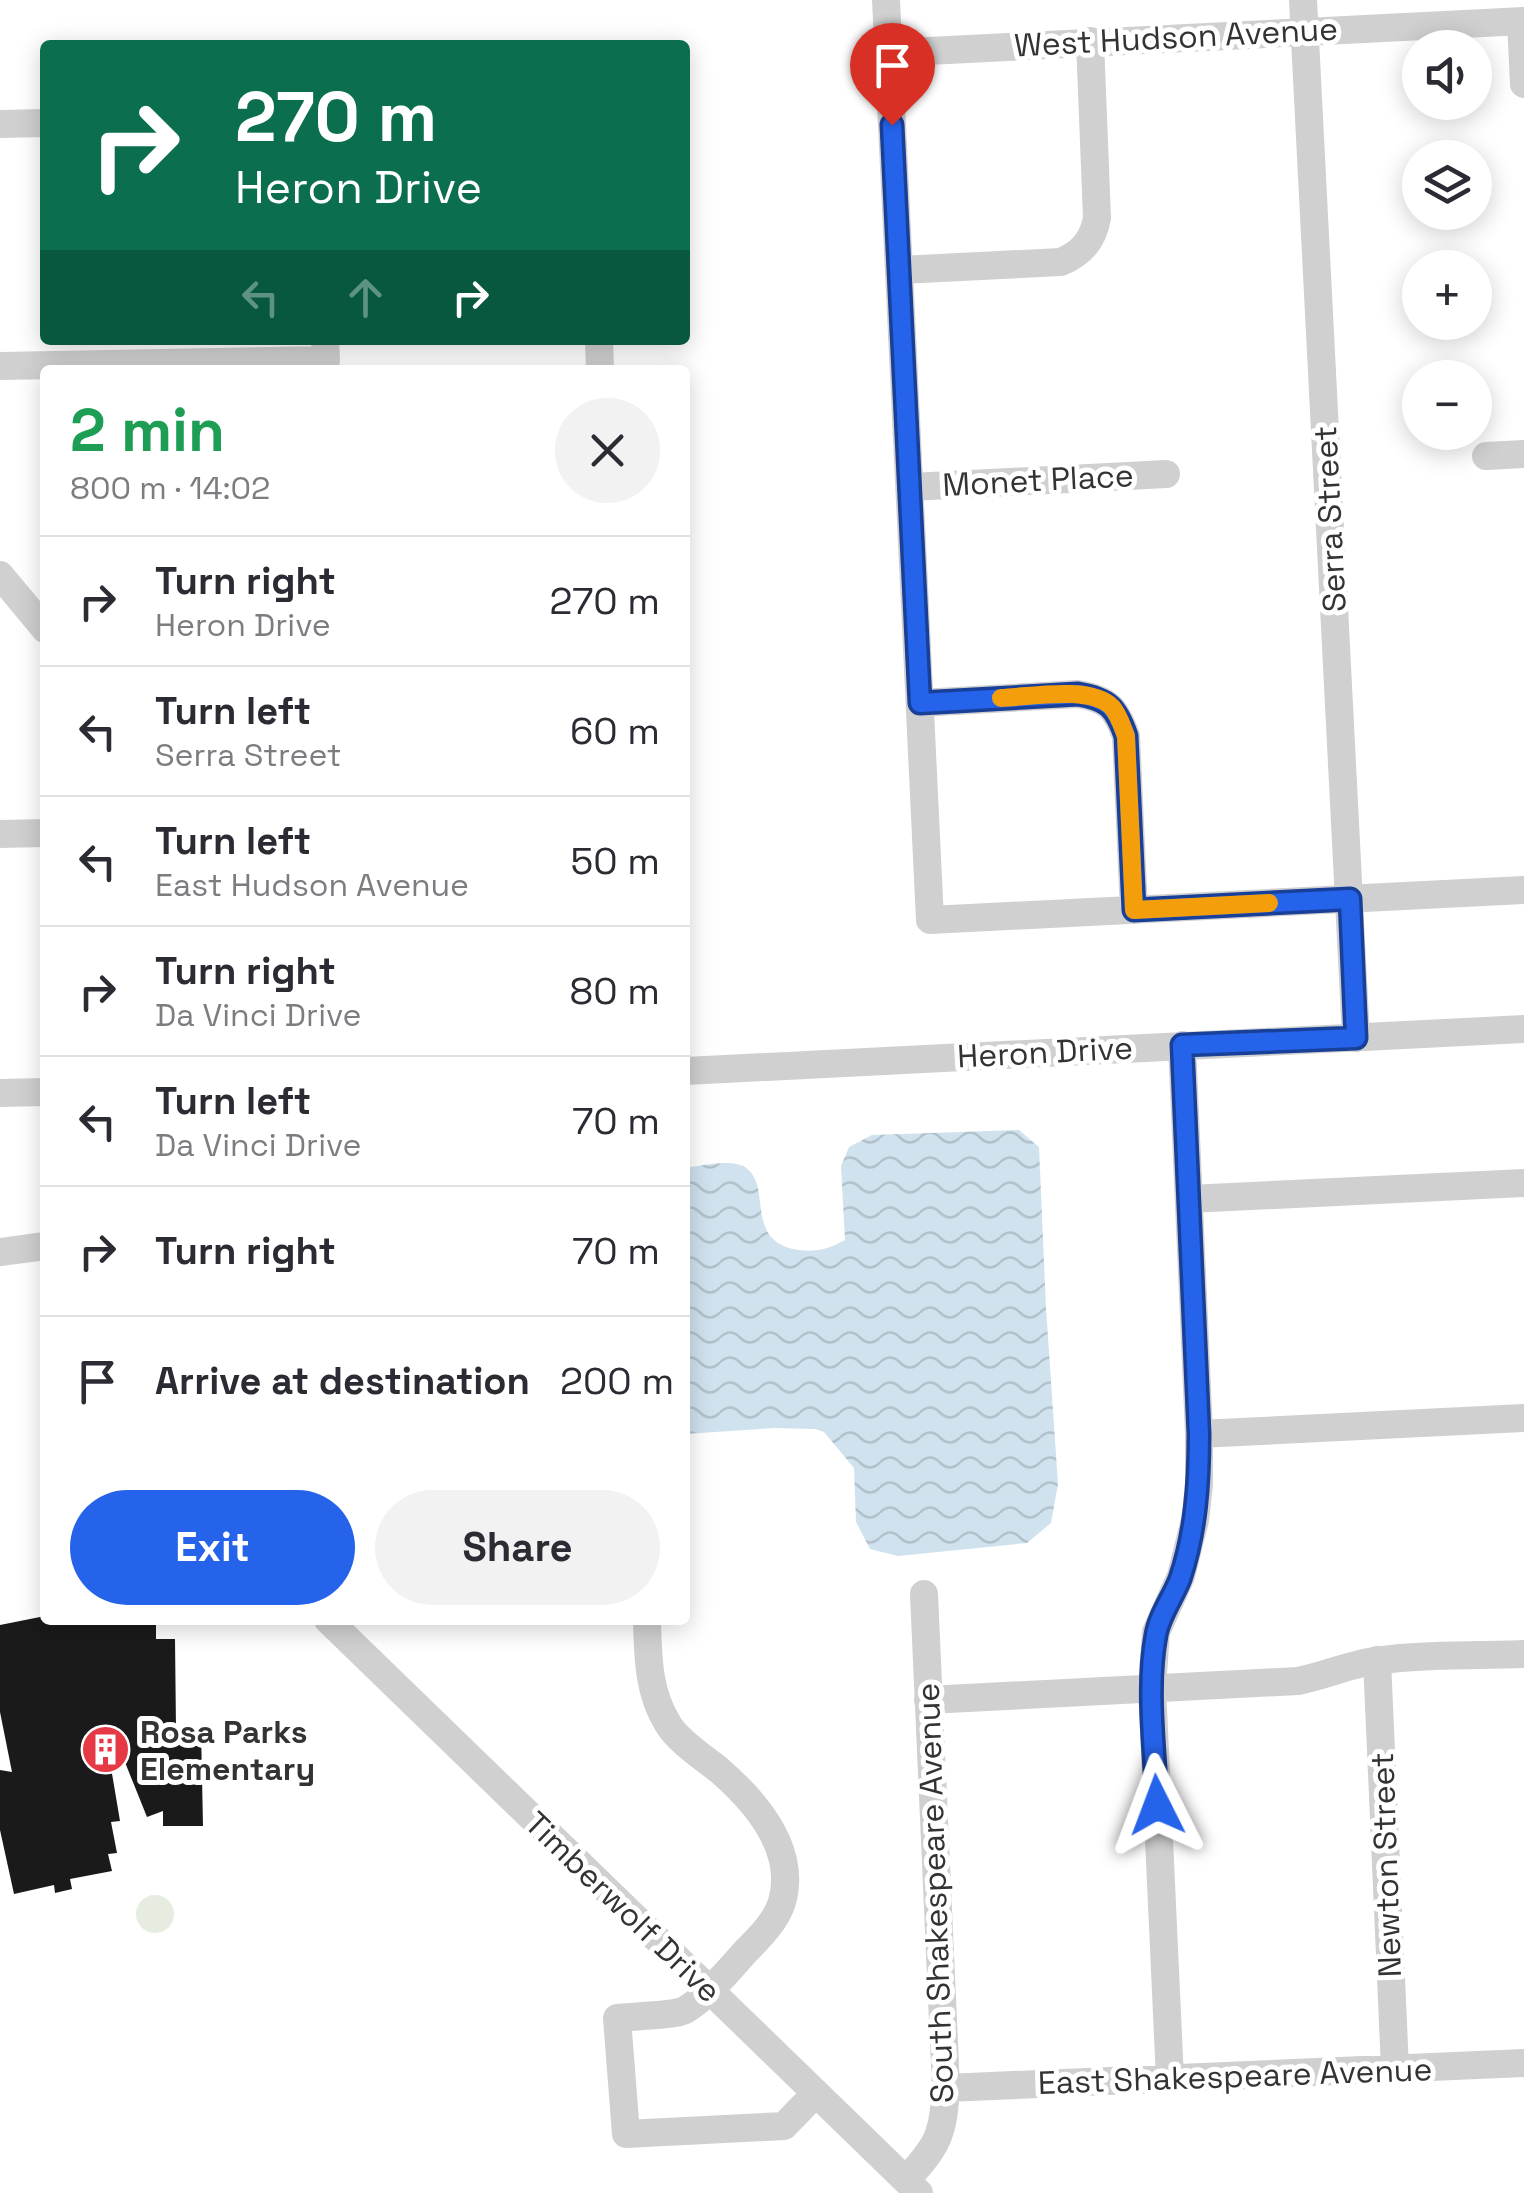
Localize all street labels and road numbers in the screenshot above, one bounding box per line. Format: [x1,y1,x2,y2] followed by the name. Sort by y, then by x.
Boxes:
[1013,9,1339,65] street label: West Hudson Avenue
[1305,425,1355,613] street label: Serra Street
[941,455,1135,505] street label: Monet Place
[956,1027,1134,1077] street label: Heron Drive
[908,1682,962,2104] street label: South Shakespeare Avenue
[1362,1752,1410,1978] street label: Newton Street
[517,1803,729,2011] street label: Timberwolf Drive
[1037,2049,1433,2103] street label: East Shakespeare Avenue

